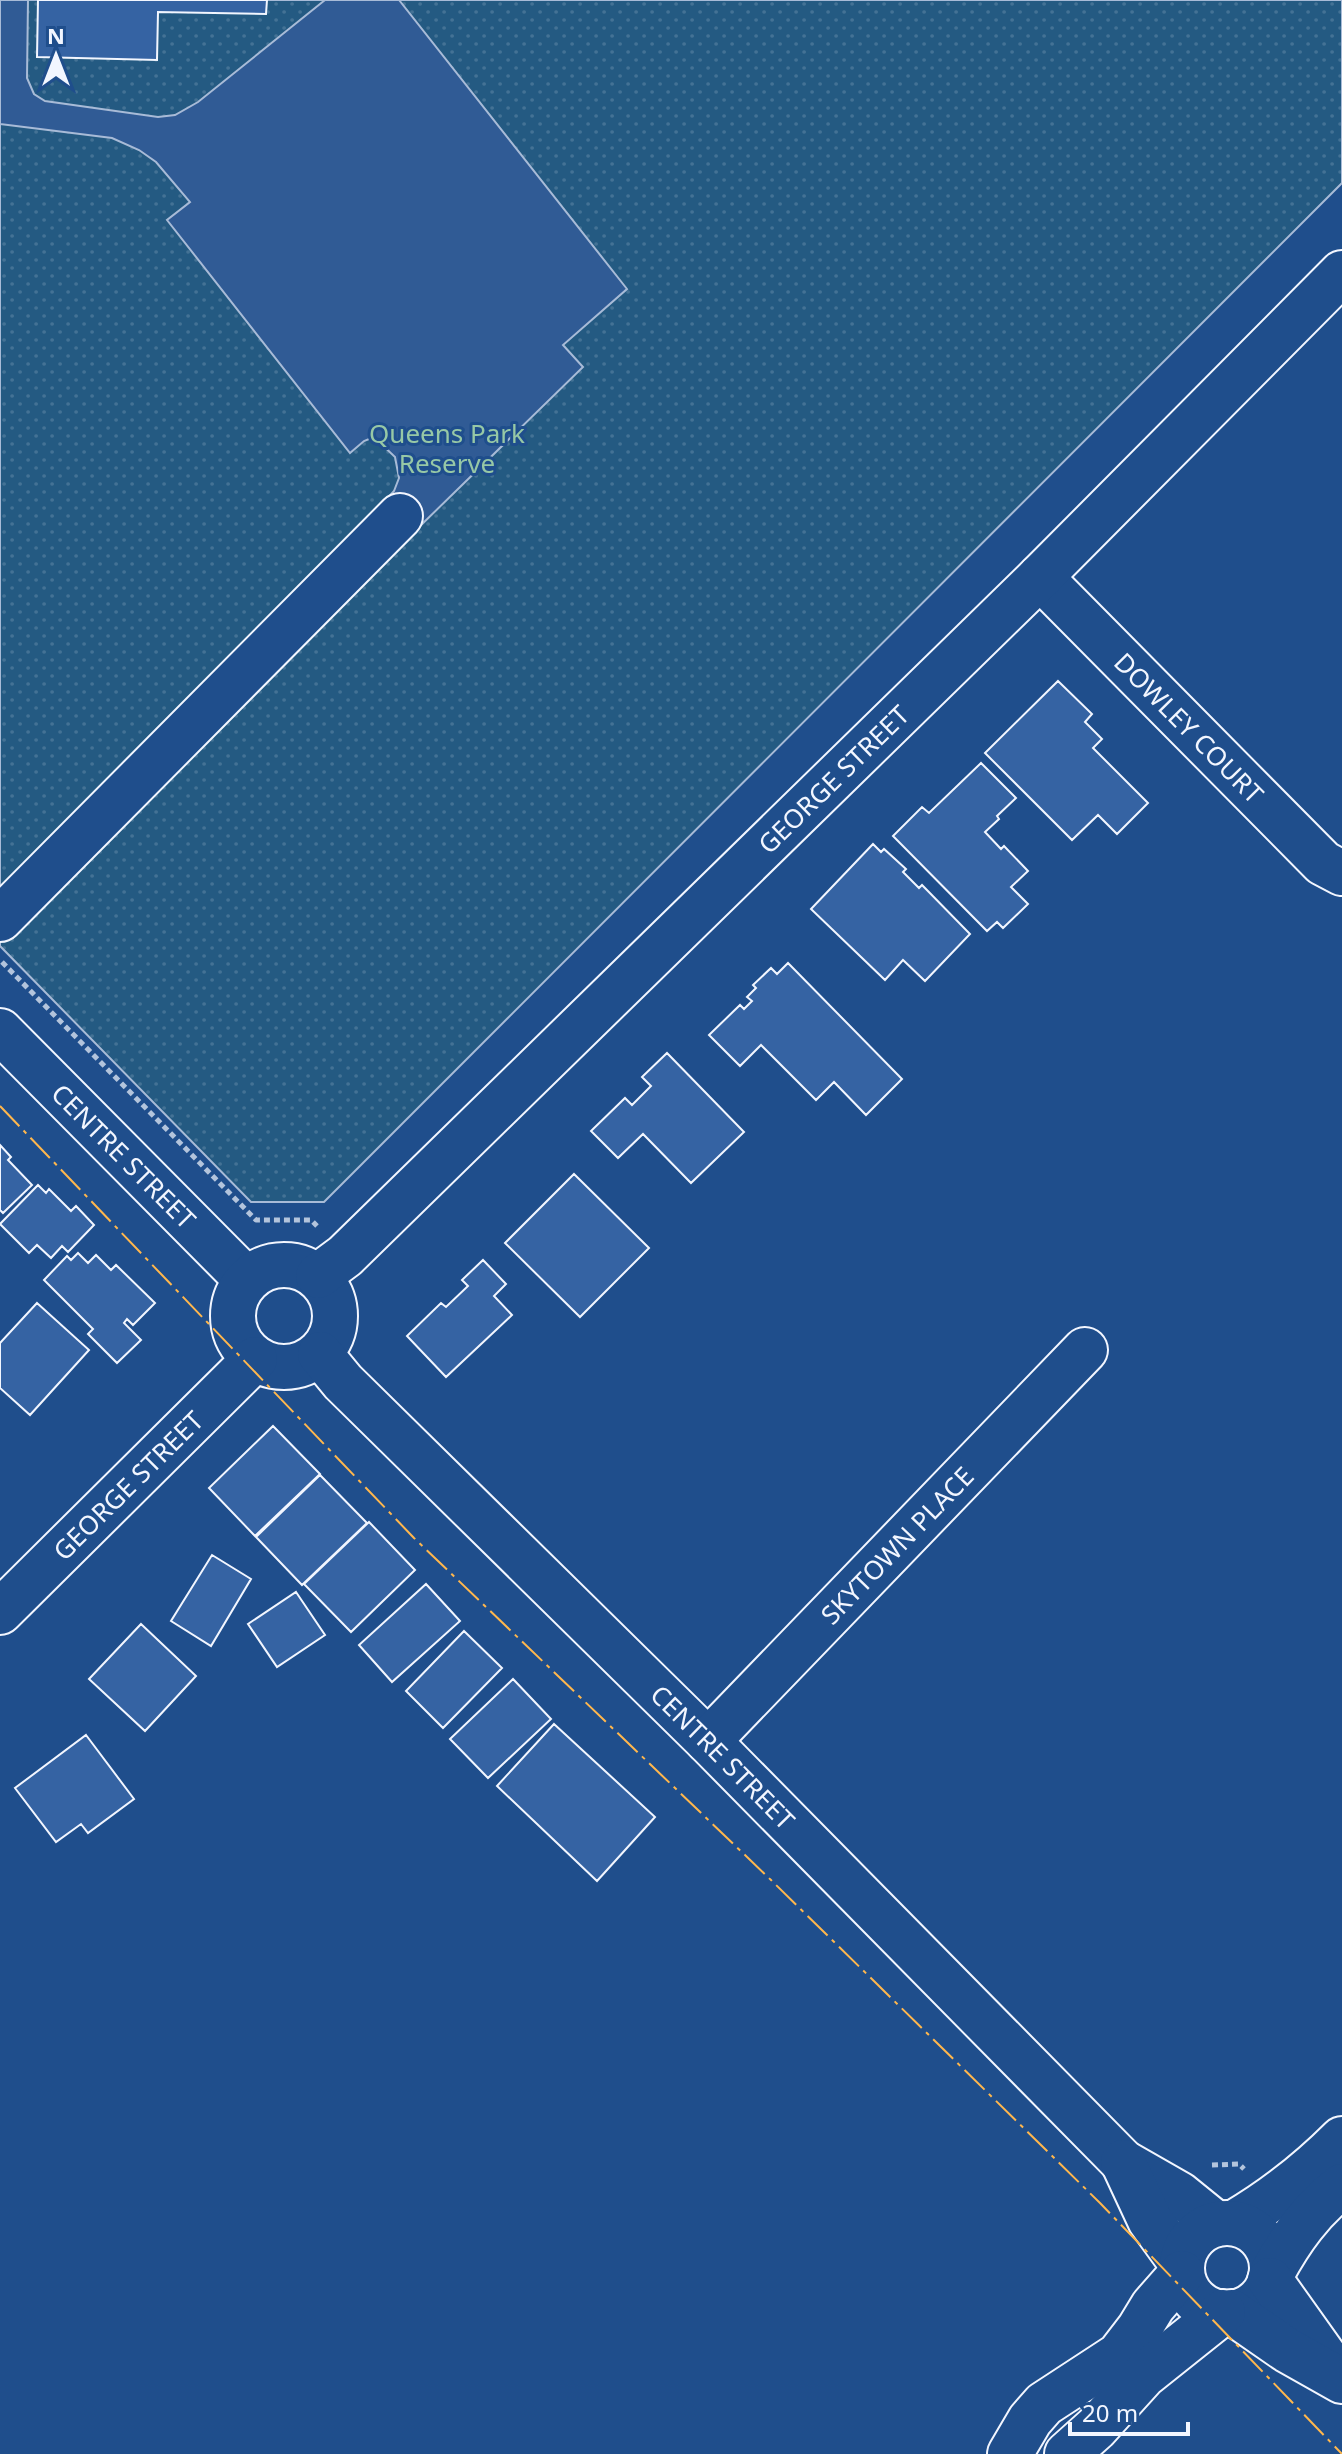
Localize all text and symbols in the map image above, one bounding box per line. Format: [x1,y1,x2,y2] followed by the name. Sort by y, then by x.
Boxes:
[16,16,96,96] north arrow
[47,20,65,50] text: N
[369,415,525,481] park label: Queens Park Reserve
[1106,644,1272,811] street label: DOWLEY COURT
[750,697,917,861] street label: GEORGE STREET
[44,1076,204,1237] street label: CENTRE STREET
[45,1402,211,1568] street label: GEORGE STREET
[812,1458,981,1632] street label: SKYTOWN PLACE
[643,1677,804,1838] street label: CENTRE STREET
[1070,2386,1188,2436] scale bar
[1082,2396,1138,2429] text: 20 m

